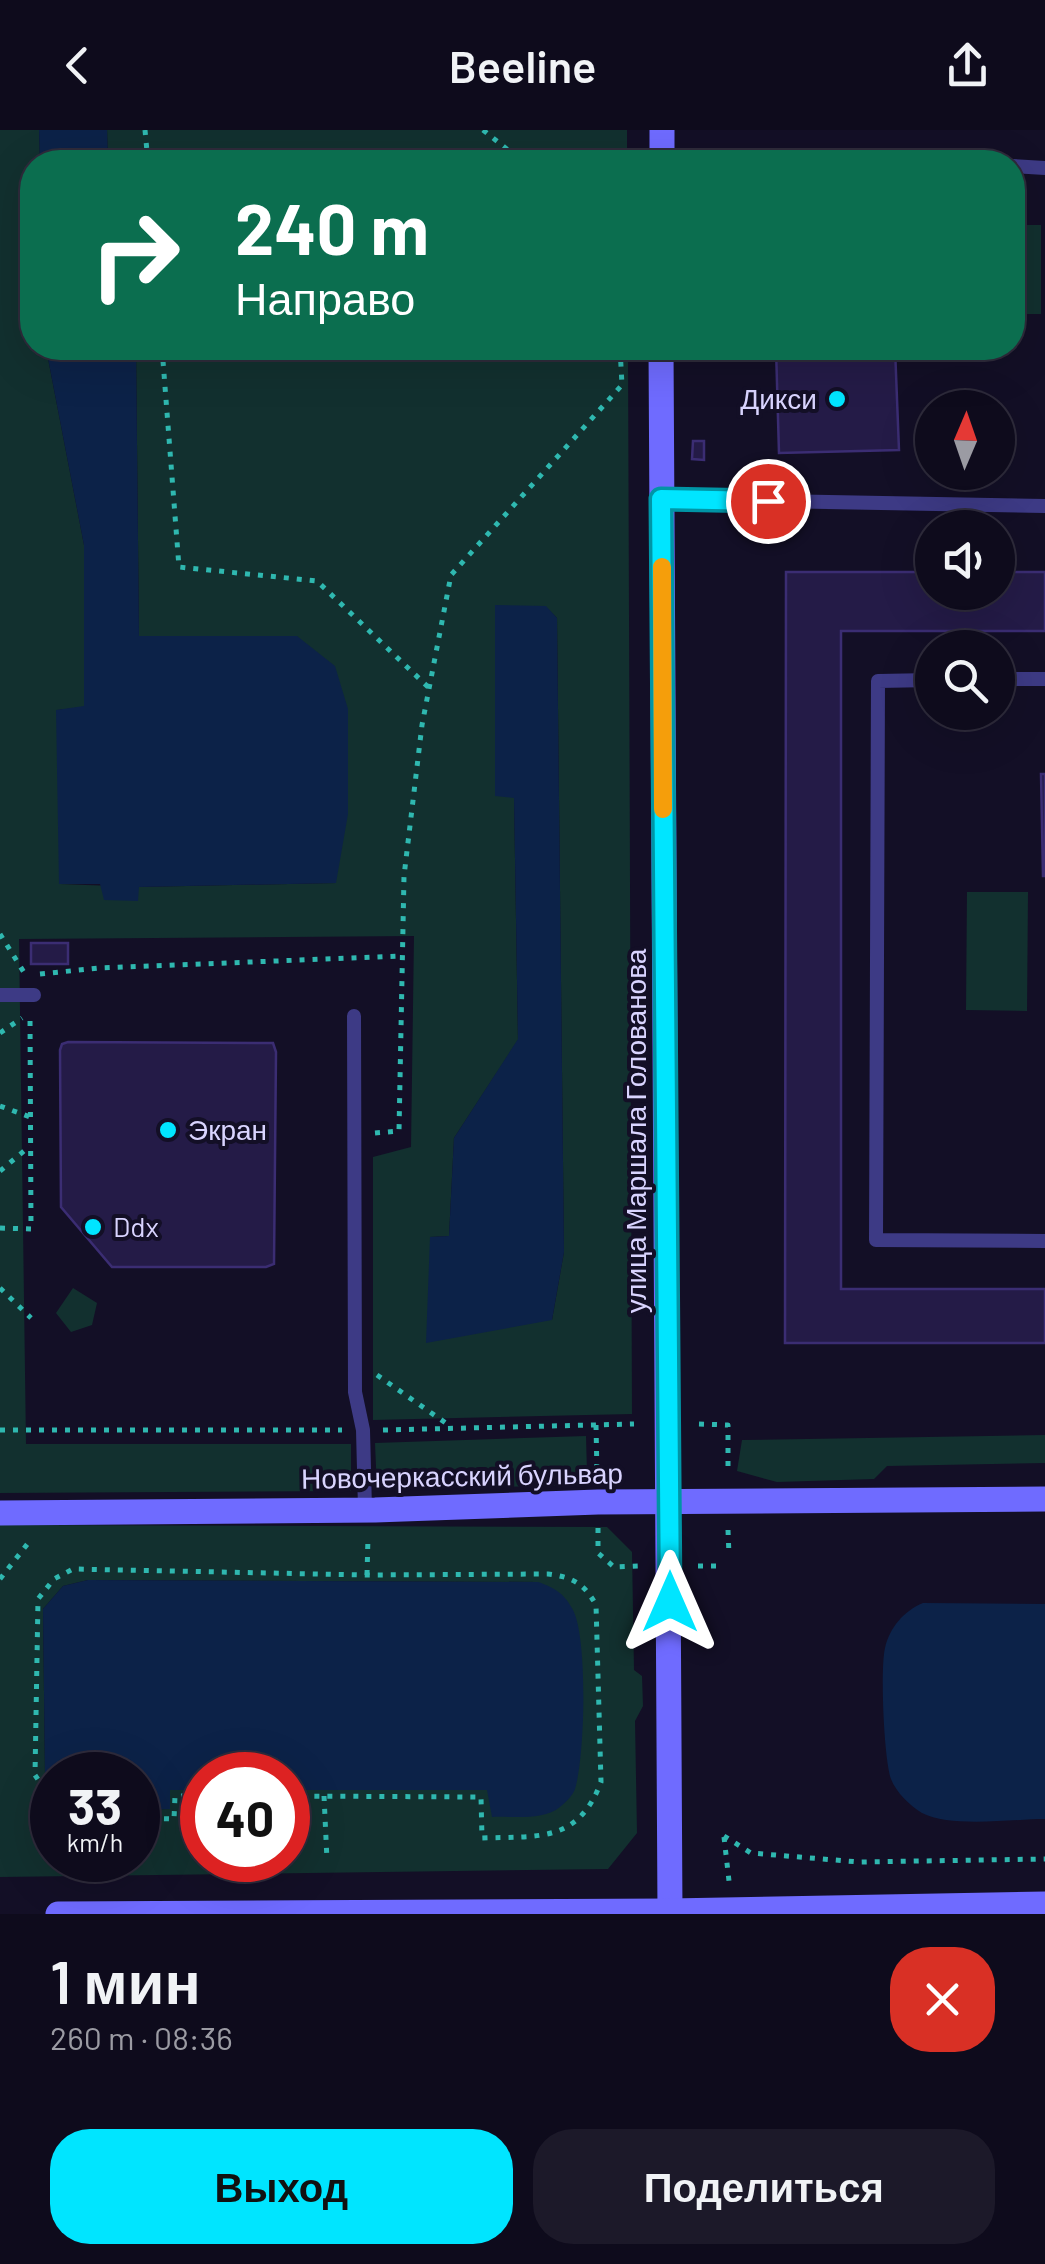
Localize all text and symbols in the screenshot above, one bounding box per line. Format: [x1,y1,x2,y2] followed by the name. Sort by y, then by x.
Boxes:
[50,38,105,93] icon: back
[449,38,596,92] text: Beeline
[940,38,995,93] icon: share
[235,185,429,269] text: 240 m
[70,190,200,320] icon: right
[235,270,415,324] text: Направо
[740,381,817,415] place label: Дикси
[826,388,848,410] marker: Дикси
[915,390,1015,490] north arrow
[915,390,1015,730] map controls
[726,459,811,544] pin
[741,474,796,529] icon: arrive
[915,510,1015,610] button: sound
[915,630,1015,730] button: search
[618,948,652,1313] street label: улица Маршала Голованова
[188,1112,267,1146] place label: Экран
[157,1119,179,1141] marker: Экран
[113,1209,159,1243] place label: Ddx
[82,1216,104,1238] marker: Ddx
[301,1455,623,1495] street label: Новочеркасский бульвар
[618,1550,722,1654] position arrow
[180,1752,310,1882] speed limit sign: 40
[68,1775,122,1835] text: 33
[67,1827,123,1857] text: km/h
[50,1944,201,2016] text: 1 мин
[890,1947,995,2052] button: close
[50,2018,233,2056] text: 260 m · 08:36
[50,2129,513,2244] button: Выход
[533,2129,995,2244] button: Поделиться

